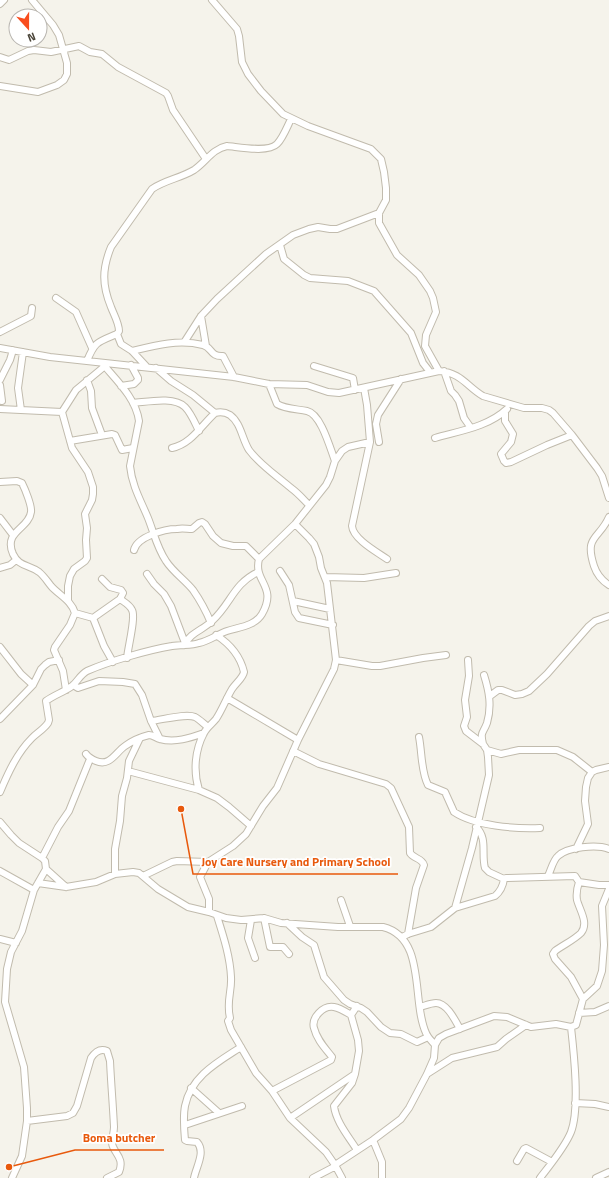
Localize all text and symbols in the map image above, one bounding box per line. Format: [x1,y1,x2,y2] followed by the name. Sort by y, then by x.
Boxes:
[8,8,48,48] north arrow
[25,29,38,46] text: N
[193,850,398,874] callout: Joy Care Nursery and Primary School
[201,852,391,871] text: Joy Care Nursery and Primary School
[75,1126,164,1150] callout: Boma butcher
[83,1128,156,1147] text: Boma butcher

